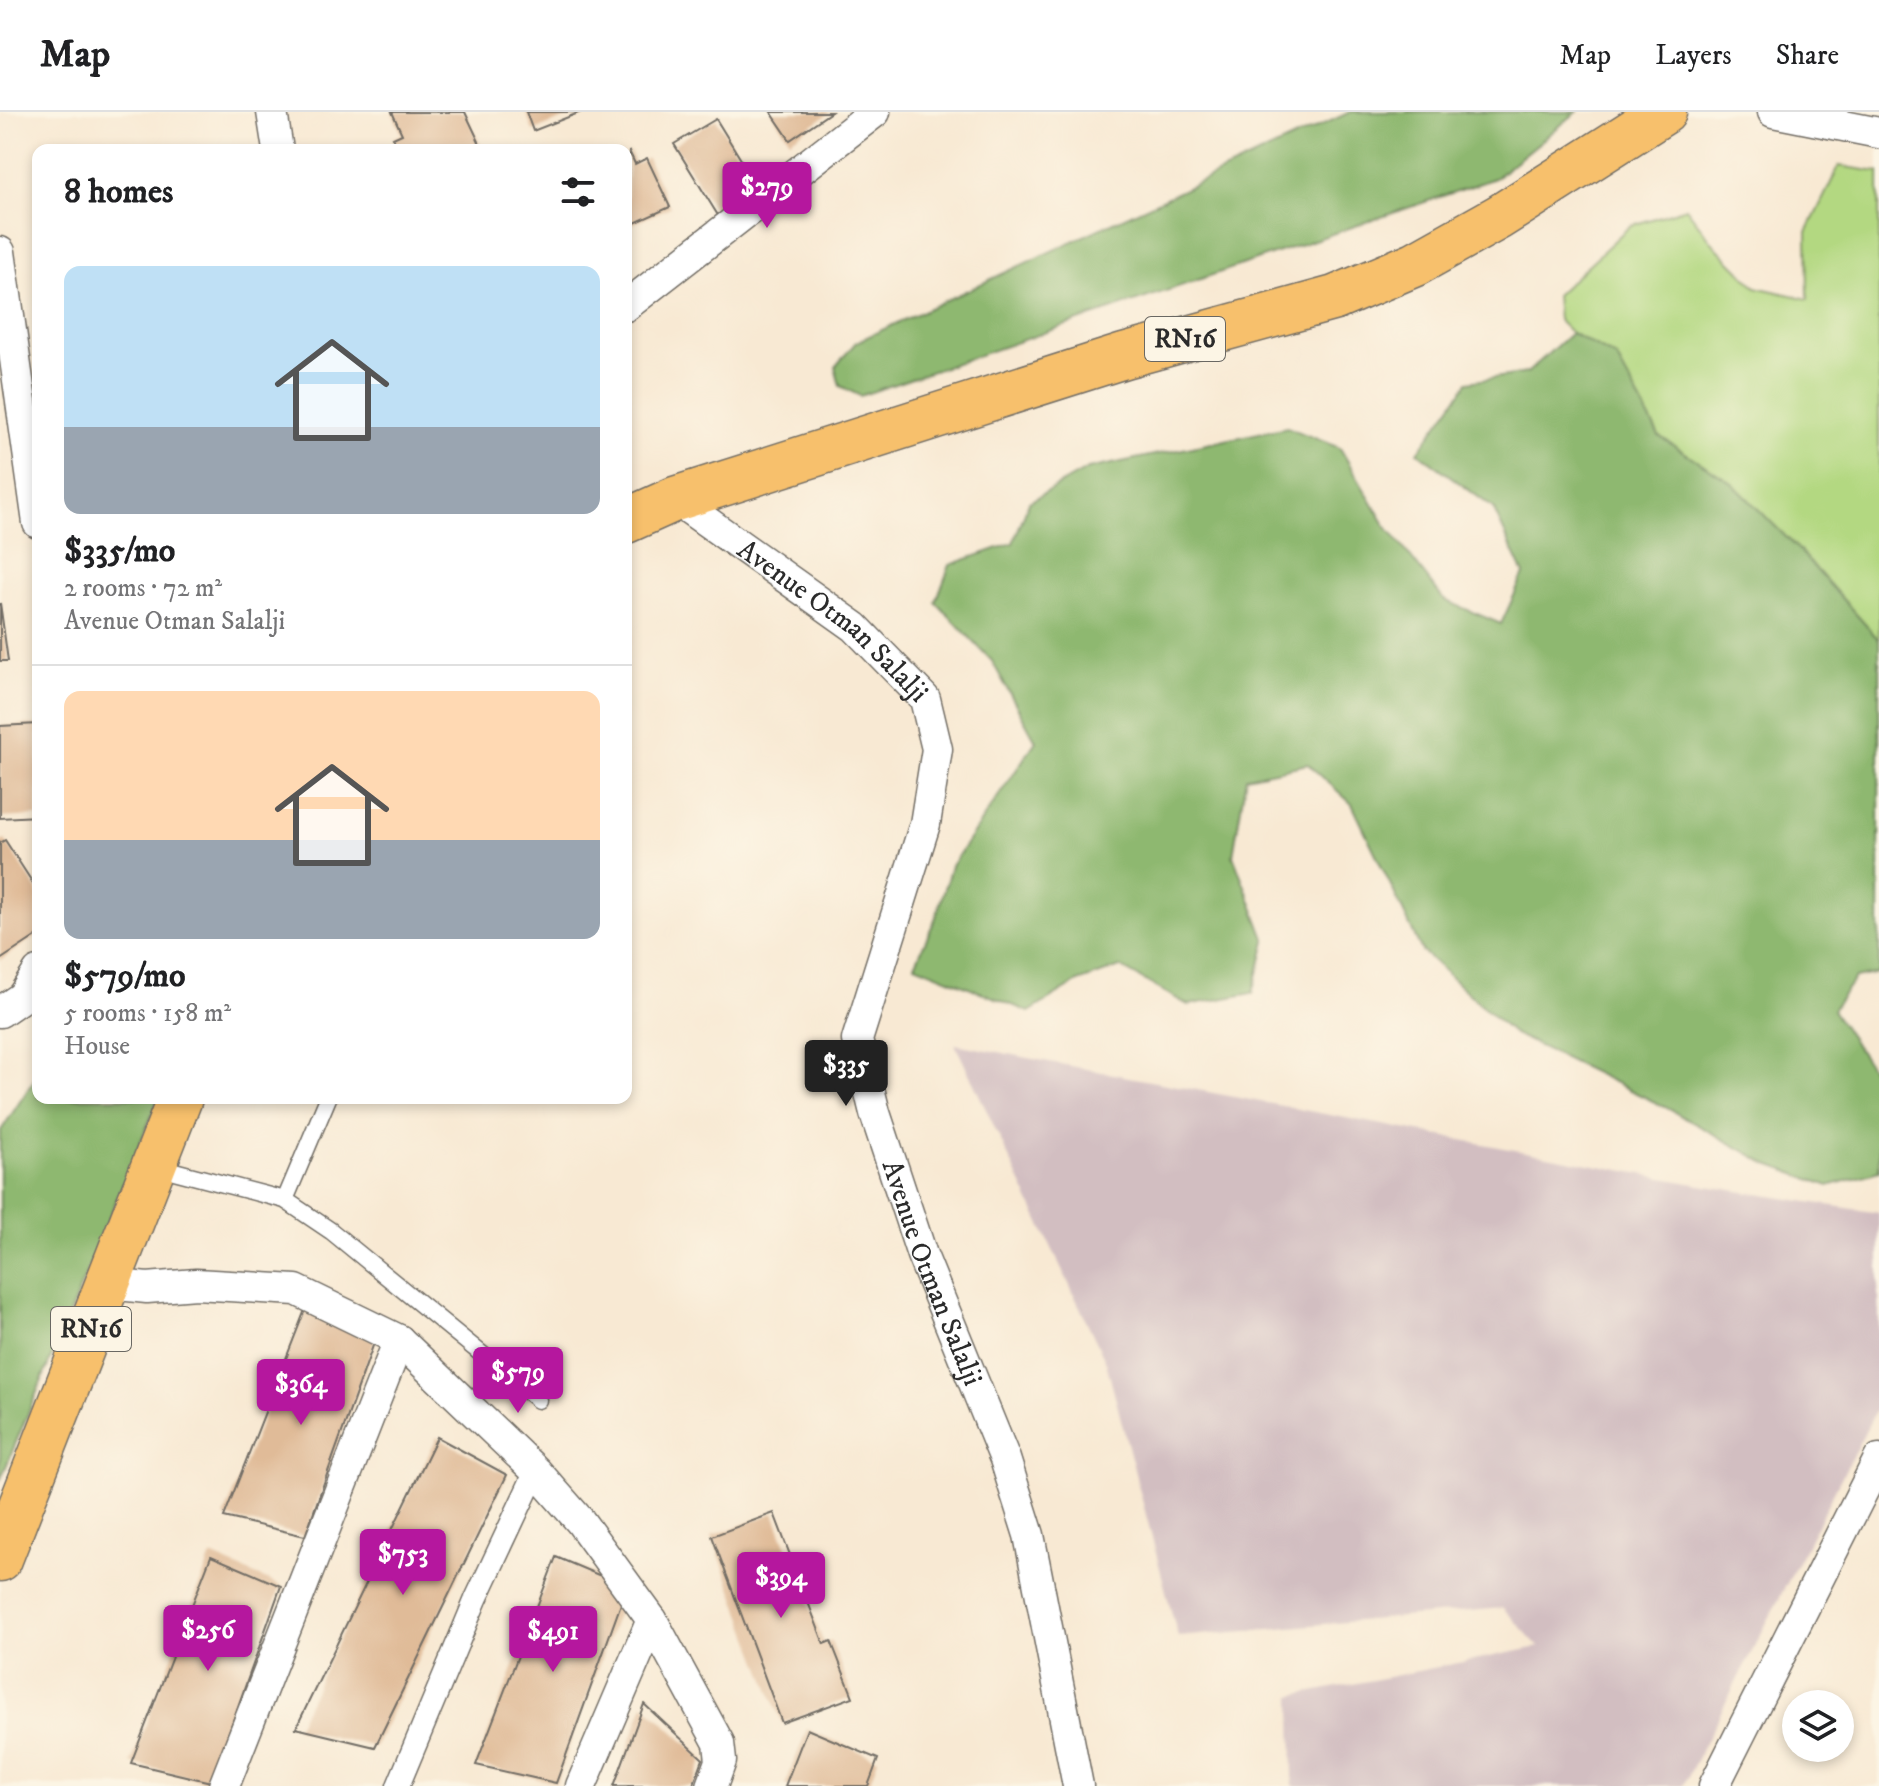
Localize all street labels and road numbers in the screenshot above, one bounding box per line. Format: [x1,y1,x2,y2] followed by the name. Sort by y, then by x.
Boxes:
[1145,317,1225,361] road number: RN16
[731,532,936,710] street label: Avenue Otman Salalji
[874,1155,991,1391] street label: Avenue Otman Salalji
[51,1307,131,1351] road number: RN16

